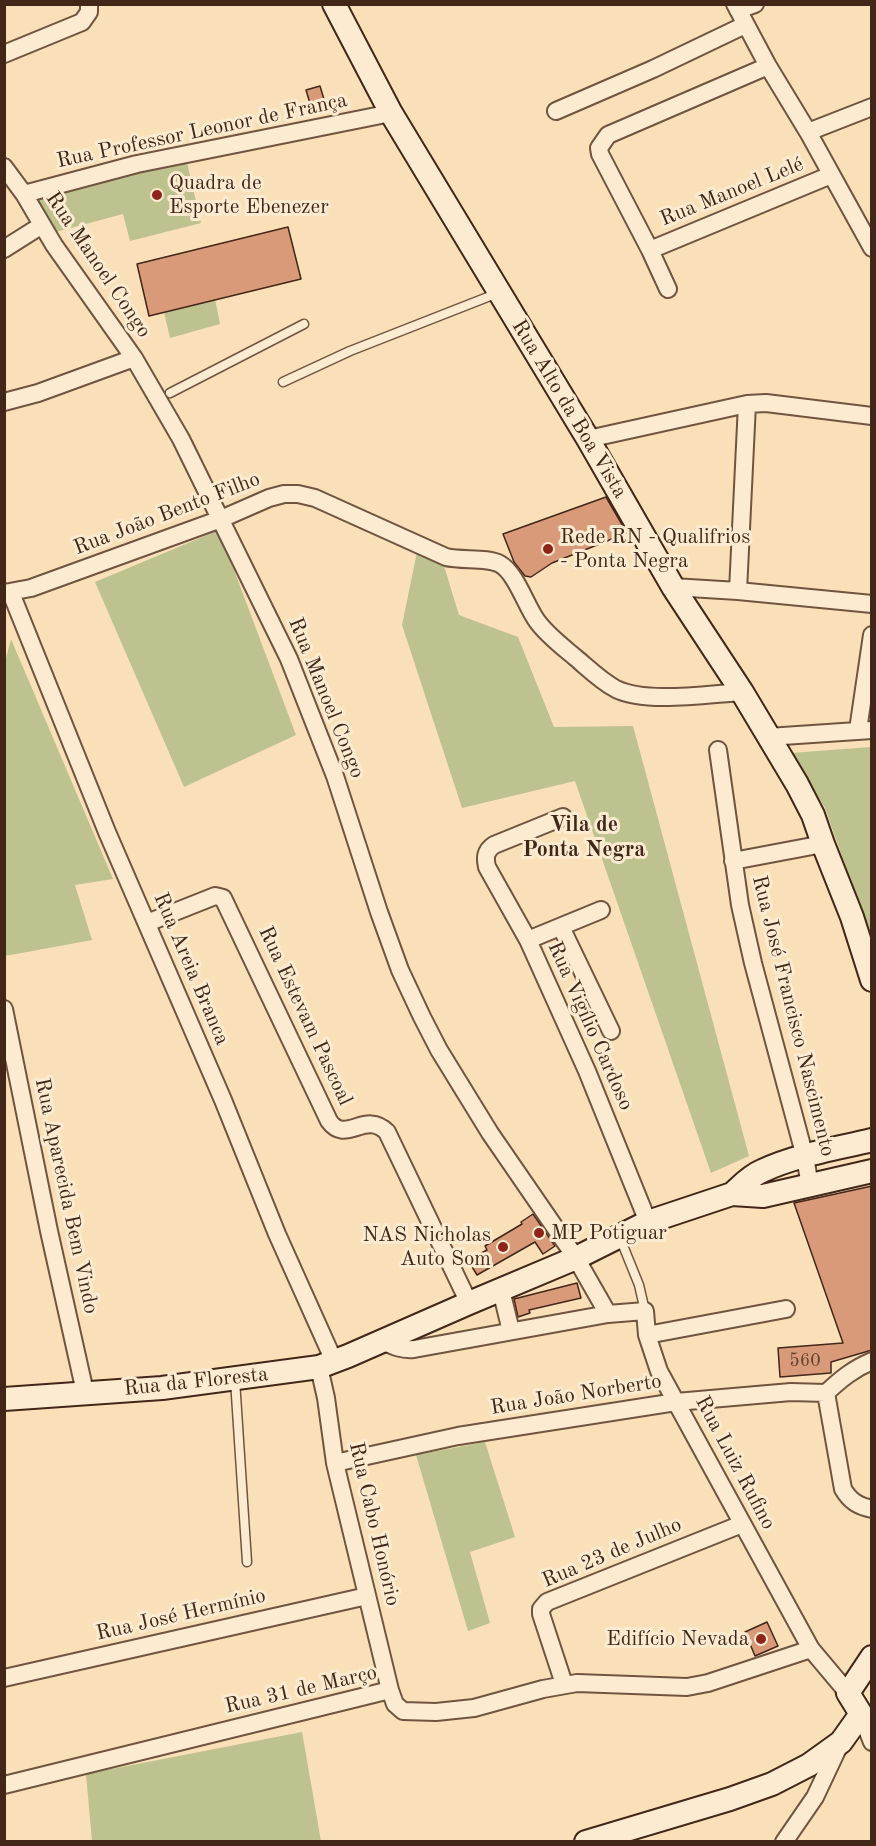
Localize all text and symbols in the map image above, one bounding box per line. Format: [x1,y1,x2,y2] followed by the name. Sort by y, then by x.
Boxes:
[54,88,350,174] street label: Rua Professor Leonor de França
[657,152,807,232] street label: Rua Manoel Lelé
[169,170,329,220] place label: Quadra de Esporte Ebenezer
[40,187,156,343] street label: Rua Manoel Congo
[150,188,164,202] marker: Quadra de Esporte Ebenezer
[506,315,632,503] street label: Rua Alto da Boa Vista
[70,467,264,561] street label: Rua João Bento Filho
[560,524,750,574] place label: Rede RN - Qualifrios - Ponta Negra
[541,542,555,556] marker: Rede RN - Qualifrios - Ponta Negra
[282,614,370,782] street label: Rua Manoel Congo
[522,812,646,864] district label: Vila de Ponta Negra
[746,873,840,1159] street label: Rua José Francisco Nascimento
[148,889,234,1049] street label: Rua Areia Branca
[252,922,358,1110] street label: Rua Estevam Pascoal
[541,938,639,1114] street label: Rua Vigílio Cardoso
[29,1076,103,1316] street label: Rua Aparecida Bem Vindo
[551,1220,667,1246] place label: MP Potiguar
[363,1222,491,1272] place label: NAS Nicholas Auto Som
[532,1226,546,1240] marker: MP Potiguar
[496,1240,510,1254] marker: NAS Nicholas Auto Som
[789,1350,821,1372] house number: 560
[123,1362,269,1402] street label: Rua da Floresta
[489,1369,663,1421] street label: Rua João Norberto
[689,1392,781,1534] street label: Rua Luiz Rufino
[343,1440,405,1608] street label: Rua Cabo Honório
[538,1512,686,1594] street label: Rua 23 de Julho
[94,1583,268,1647] street label: Rua José Hermínio
[606,1626,749,1652] place label: Edifício Nevada
[754,1632,768,1646] marker: Edifício Nevada
[222,1660,380,1720] street label: Rua 31 de Março

